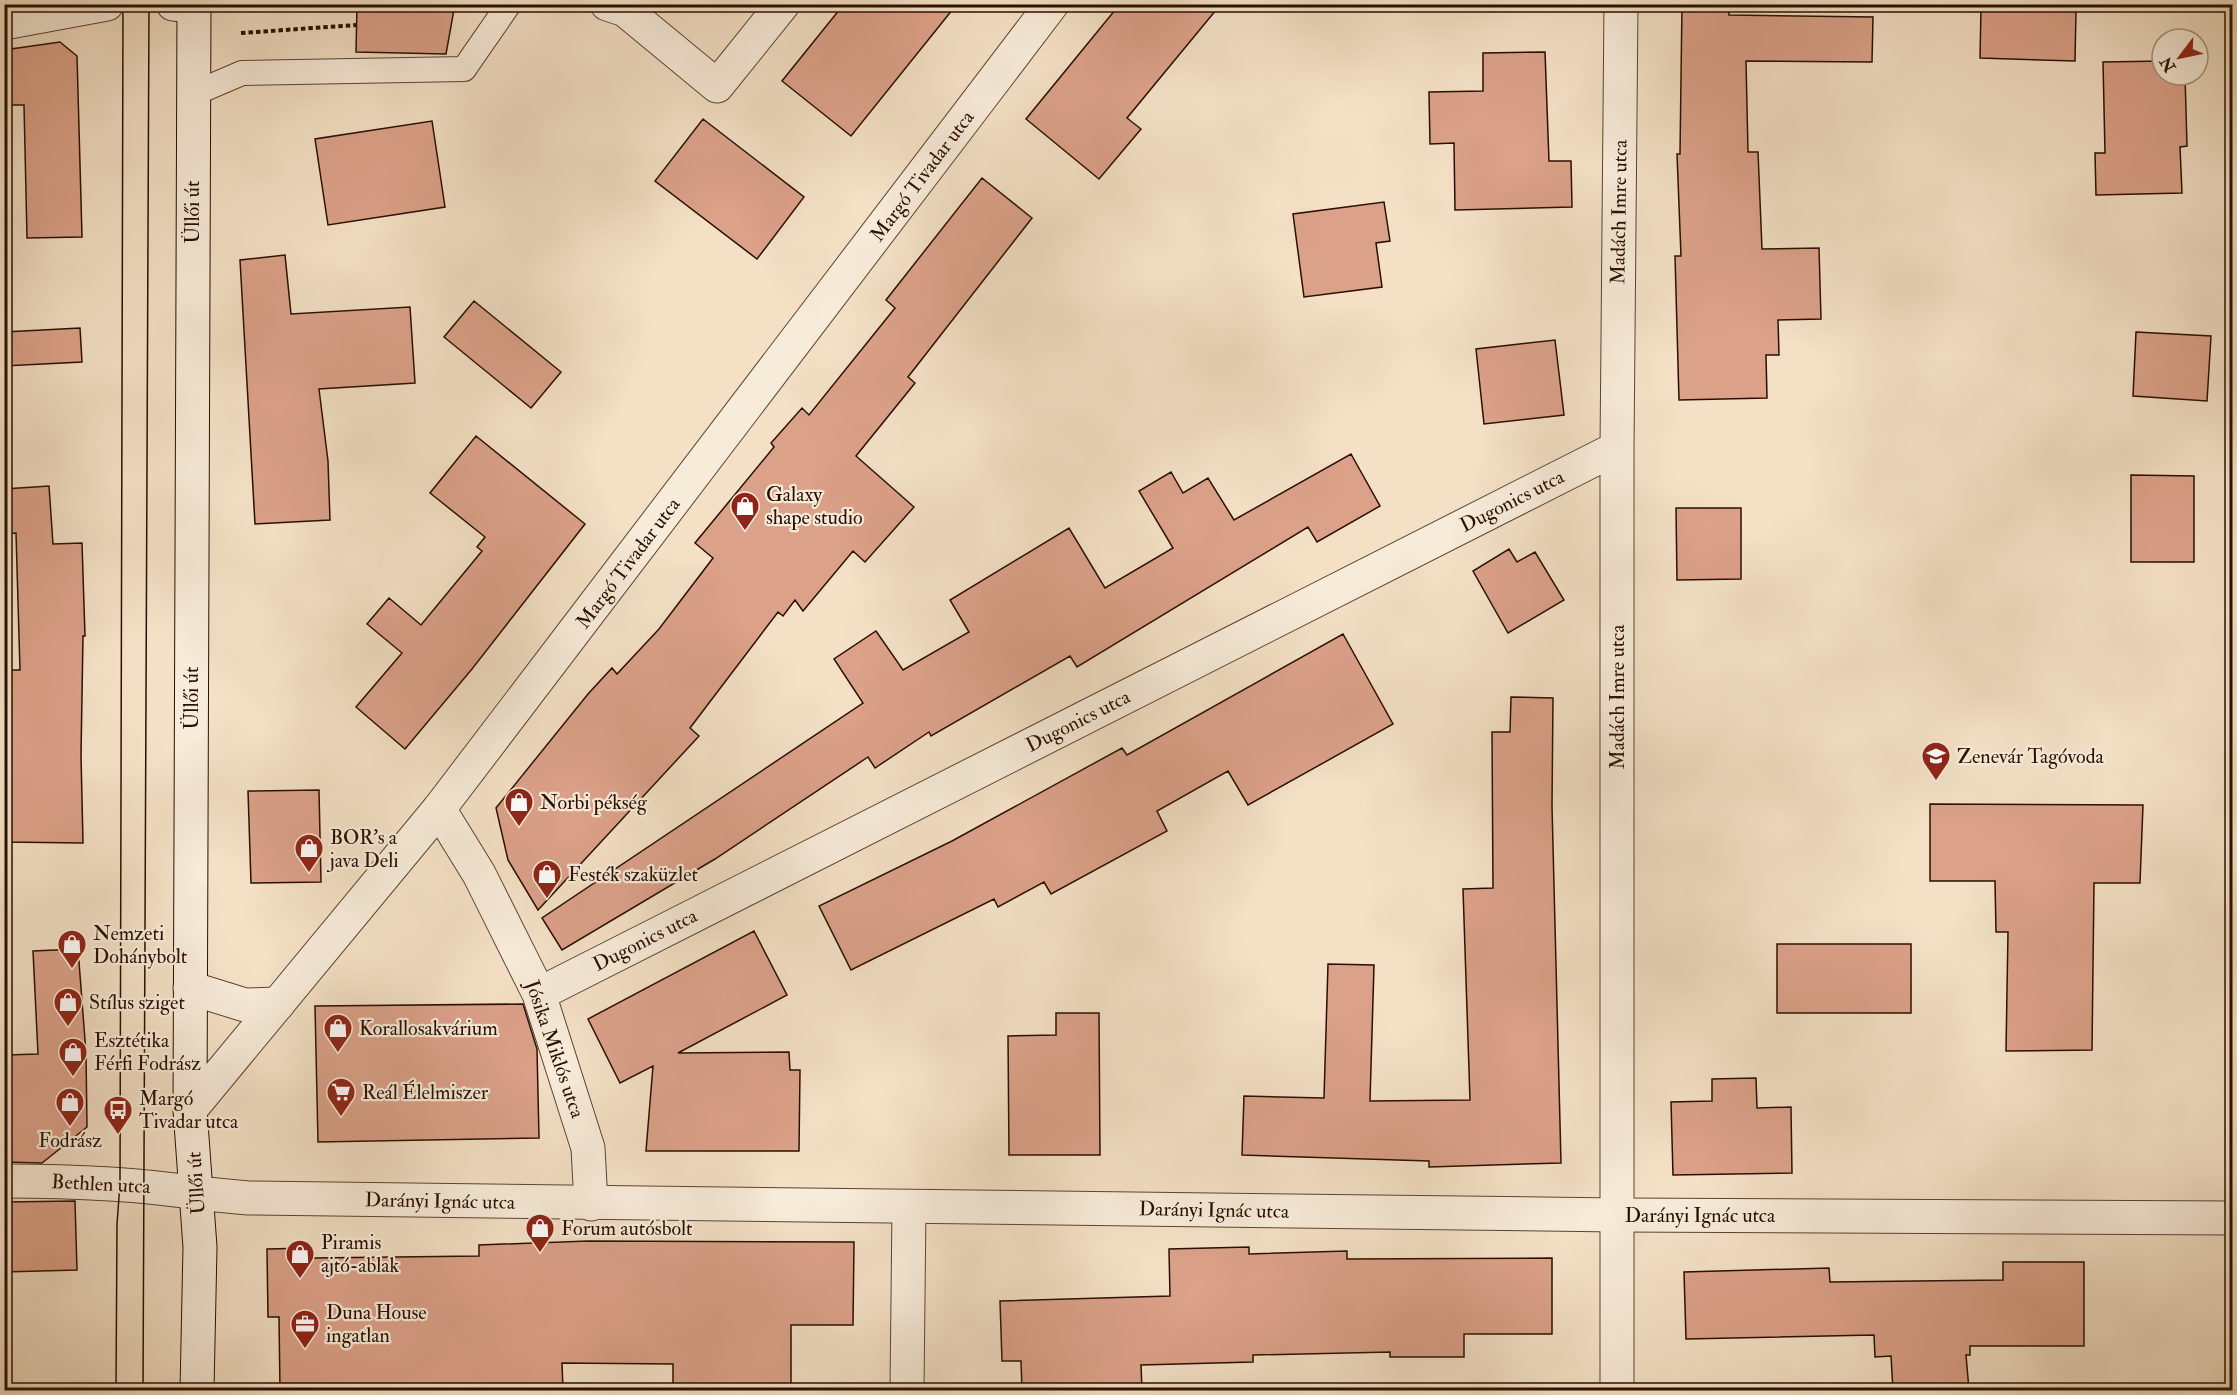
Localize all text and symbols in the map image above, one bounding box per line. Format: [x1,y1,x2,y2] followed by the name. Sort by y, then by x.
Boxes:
[2150,27,2210,87] north arrow
[2155,52,2181,77] text: N
[865,105,980,247] street label: Margó Tivadar utca
[1605,139,1633,285] street label: Madách Imre utca
[180,180,205,243] street label: Üllői út
[1456,464,1569,538] street label: Dugonics utca
[766,482,863,531] place label: Galaxy shape studio
[729,490,761,532] shop icon: Galaxy shape studio
[571,492,686,634] street label: Margó Tivadar utca
[1605,624,1630,769] street label: Madách Imre utca
[179,666,204,729] street label: Üllői út
[1022,684,1135,758] street label: Dugonics utca
[1920,740,1952,782] school or university icon: Zenevár Tagóvoda
[1957,744,2105,769] place label: Zenevár Tagóvoda
[503,786,535,828] shop icon: Norbi pékség
[540,790,648,816] place label: Norbi pékség
[326,825,399,873] place label: BOR's a java Deli
[293,832,325,874] shop icon: BOR's a java Deli
[531,858,563,900] shop icon: Festék szaküzlet
[568,862,699,887] place label: Festék szaküzlet
[589,903,702,977] street label: Dugonics utca
[93,921,188,969] place label: Nemzeti Dohánybolt
[56,928,88,970] shop icon: Nemzeti Dohánybolt
[519,976,591,1122] street label: Jósika Miklós utca
[52,986,84,1028] shop icon: Stílus sziget
[89,990,185,1015] place label: Stílus sziget
[322,1012,354,1054] shop icon: Korallosakvárium
[359,1016,498,1041] place label: Korallosakvárium
[94,1028,201,1076] place label: Esztétika Férfi Fodrász
[57,1036,89,1078] shop icon: Esztétika Férfi Fodrász
[325,1076,357,1118] supermarket icon: Reál Élelmiszer
[362,1079,489,1105] place label: Reál Élelmiszer
[54,1086,86,1128] shop icon: Fodrász
[139,1086,239,1134] place label: Margó Tivadar utca
[102,1094,134,1136] bus stop icon: Margó Tivadar utca
[38,1128,102,1153] place label: Fodrász
[181,1150,211,1215] street label: Üllői út
[51,1169,152,1199] street label: Bethlen utca
[365,1187,516,1215] street label: Darányi Ignác utca
[1139,1196,1290,1224] street label: Darányi Ignác utca
[1625,1203,1776,1228] street label: Darányi Ignác utca
[524,1212,556,1254] shop icon: Forum autósbolt
[561,1216,693,1241] place label: Forum autósbolt
[321,1230,400,1278] place label: Piramis ajtó-ablak
[284,1238,316,1280] shop icon: Piramis ajtó-ablak
[326,1300,427,1348] place label: Duna House ingatlan
[289,1308,321,1350] office icon: Duna House ingatlan

